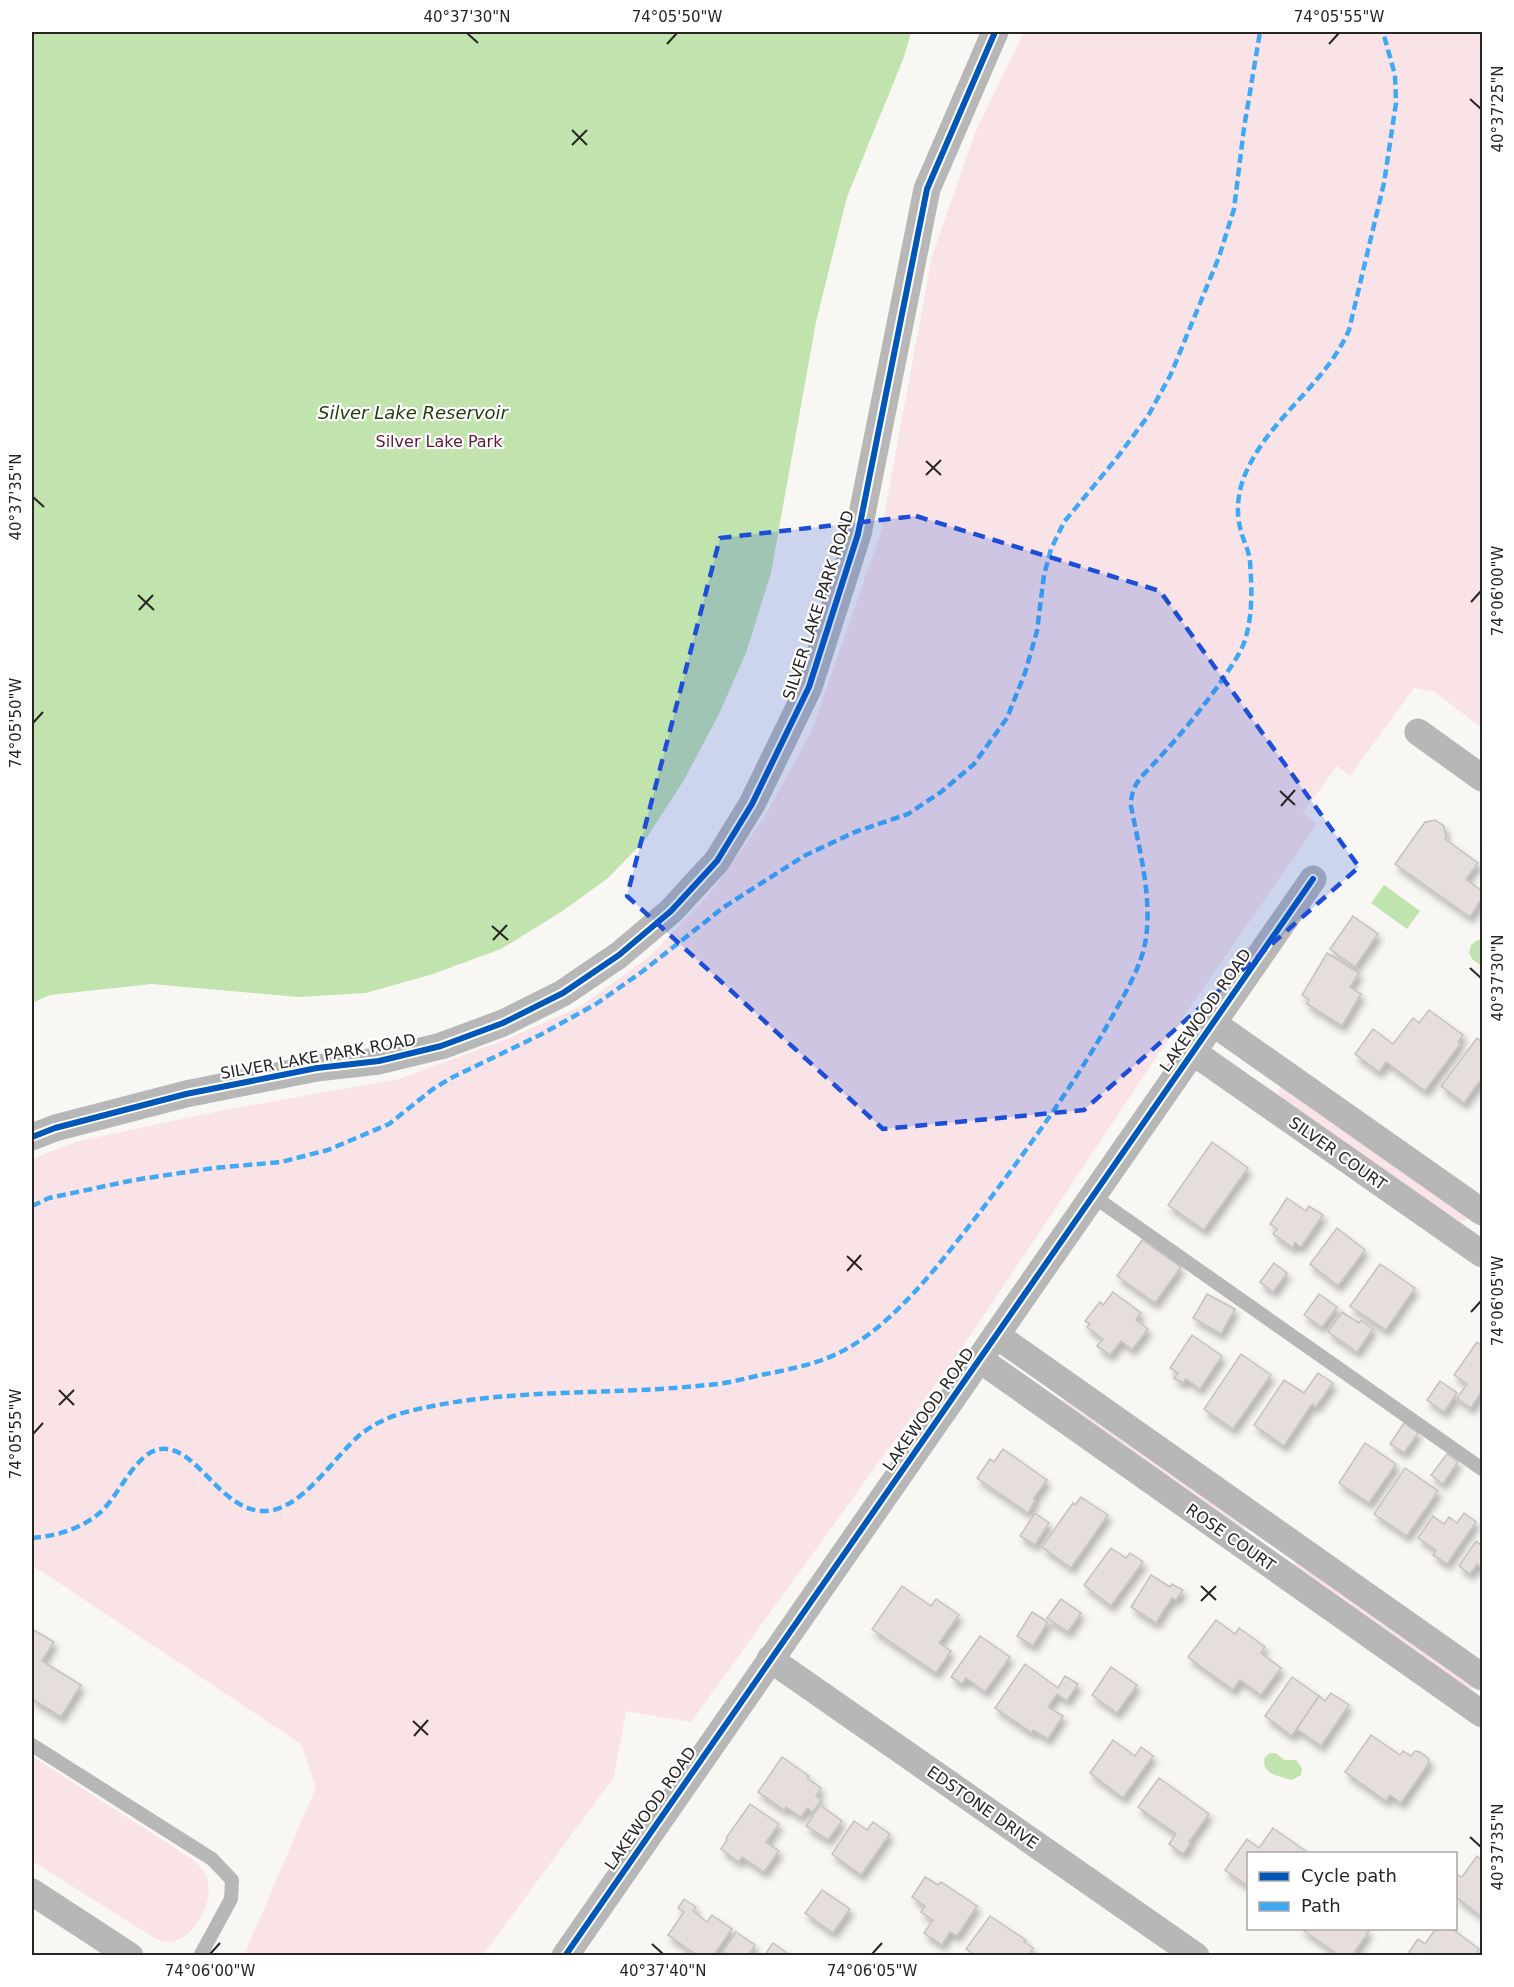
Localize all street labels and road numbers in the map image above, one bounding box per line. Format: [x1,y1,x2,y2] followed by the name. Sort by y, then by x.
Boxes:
[779,508,858,702] street label: SILVER LAKE PARK ROAD
[1156,945,1255,1076] street label: LAKEWOOD ROAD
[219,1030,417,1083] street label: SILVER LAKE PARK ROAD
[1285,1113,1390,1194] street label: SILVER COURT
[879,1344,978,1475] street label: LAKEWOOD ROAD
[1183,1500,1279,1575] street label: ROSE COURT
[601,1743,700,1874] street label: LAKEWOOD ROAD
[923,1762,1042,1853] street label: EDSTONE DRIVE

